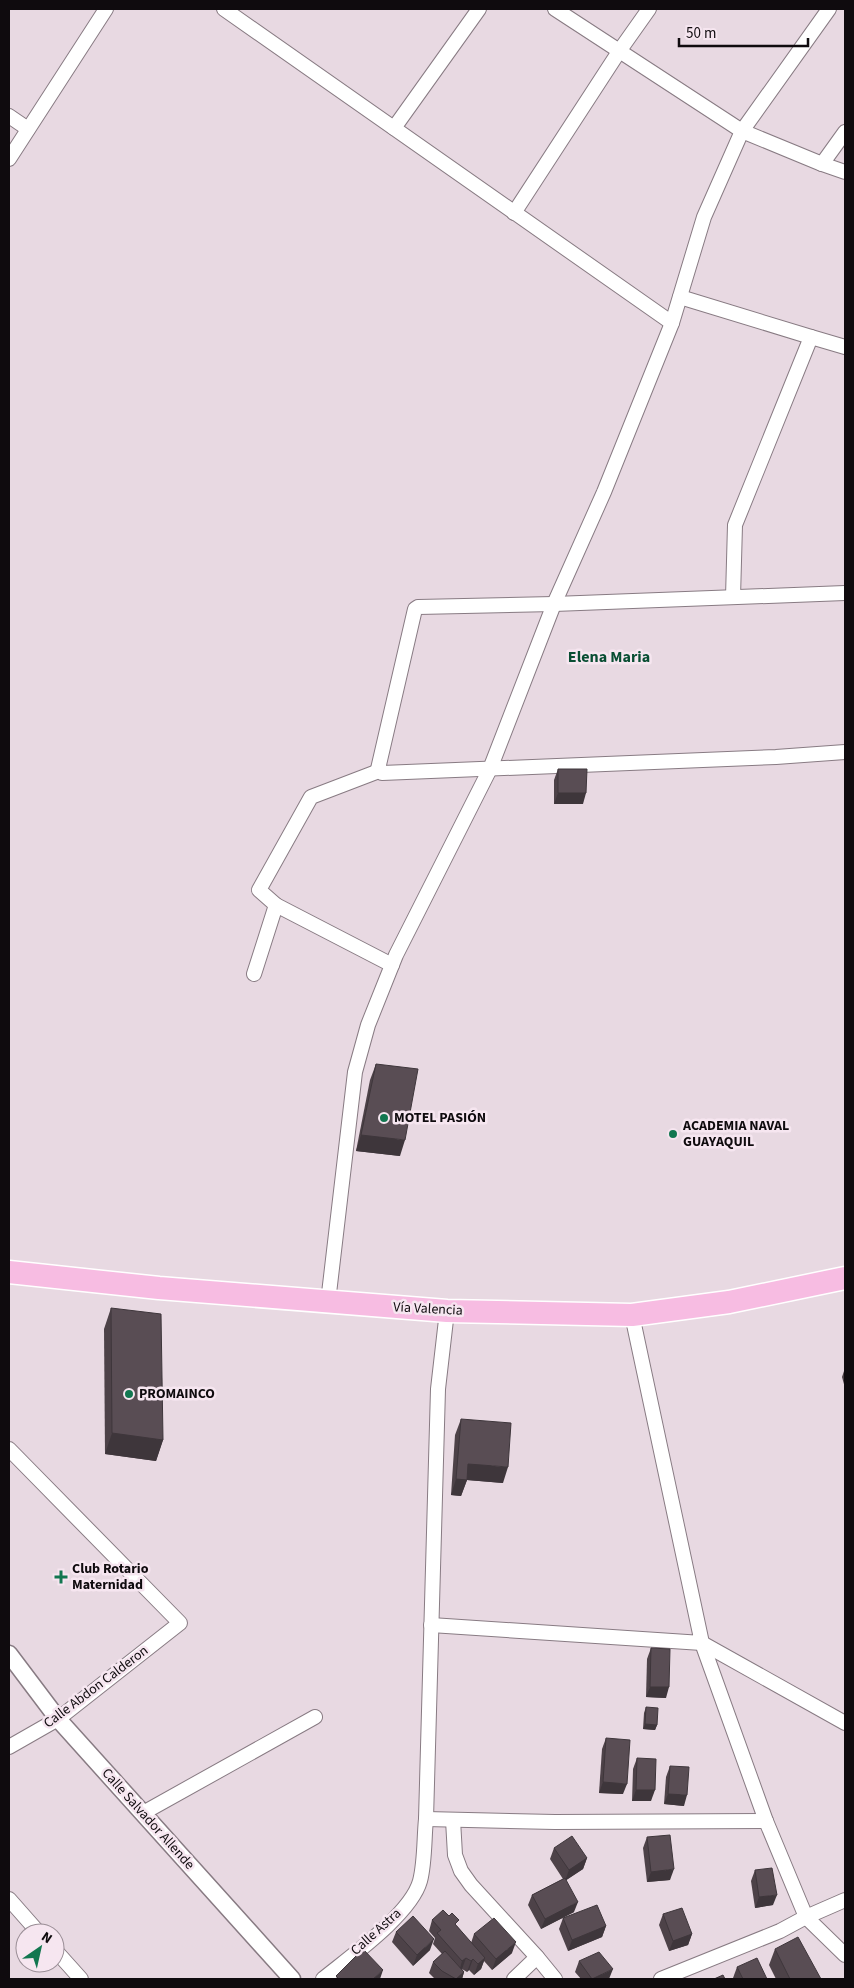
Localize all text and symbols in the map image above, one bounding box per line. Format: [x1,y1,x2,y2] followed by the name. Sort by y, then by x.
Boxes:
[679,15,808,47] scale bar
[686,23,716,44] text: 50 m
[568,646,650,668] district label: Elena Maria
[394,1108,486,1128] place label: MOTEL PASIÓN
[378,1112,390,1124] marker: MOTEL PASIÓN
[682,1116,789,1152] place label: ACADEMIA NAVAL GUAYAQUIL
[667,1128,679,1140] marker: ACADEMIA NAVAL GUAYAQUIL
[393,1297,463,1321] street label: Vía Valencia
[139,1384,215,1404] place label: PROMAINCO
[123,1388,135,1400] marker: PROMAINCO
[72,1559,149,1595] place label: Club Rotario Maternidad
[54,1570,68,1584] marker: Club Rotario Maternidad
[40,1641,152,1733] street label: Calle Abdon Calderon
[97,1764,199,1874] street label: Calle Salvador Allende
[346,1904,406,1960] street label: Calle Astra
[15,1923,65,1973] north arrow
[37,1927,56,1949] text: N

